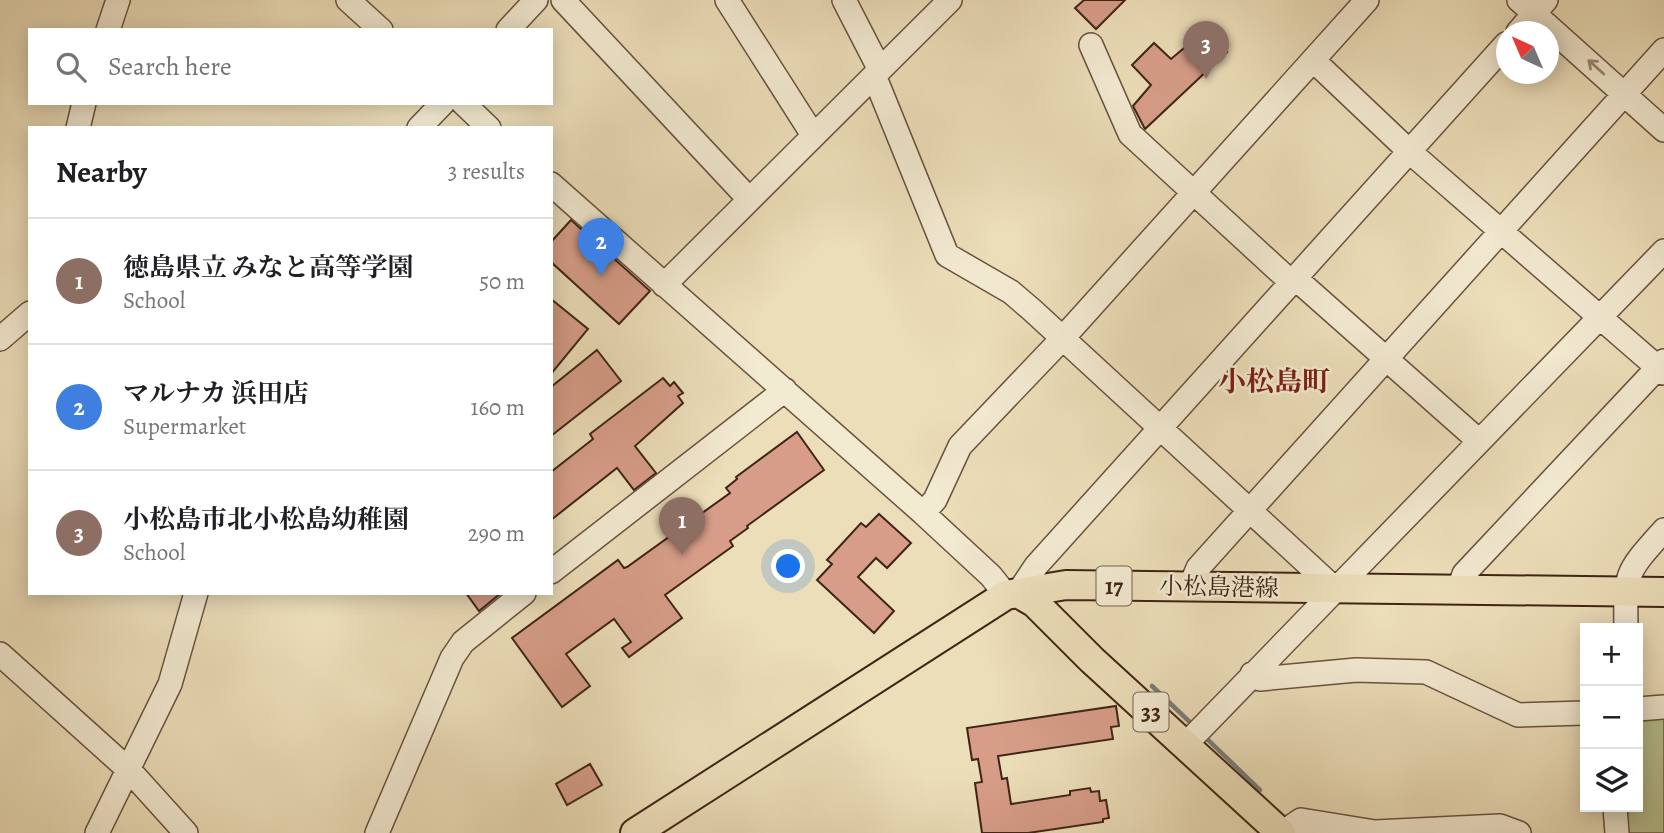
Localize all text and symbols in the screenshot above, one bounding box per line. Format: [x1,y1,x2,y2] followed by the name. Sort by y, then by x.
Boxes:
[1183,21,1229,79] pin: 3
[1496,21,1559,84] north arrow
[28,28,553,105] search box
[52,48,90,86] icon: search
[108,49,232,84] text: Search here
[1588,59,1605,76] one-way arrow
[56,152,147,192] text: Nearby
[448,156,525,187] text: 3 results
[578,218,624,276] pin: 2
[123,250,414,285] text: 徳島県立 みなと高等学園
[75,266,83,297] text: 1
[479,266,525,297] text: 50 m
[123,285,185,316] text: School
[1218,363,1330,401] district label: 小松島町
[123,376,309,411] text: マルナカ 浜田店
[73,392,85,423] text: 2
[471,392,525,423] text: 160 m
[123,411,246,442] text: Supermarket
[659,497,705,555] pin: 1
[123,502,409,537] text: 小松島市北小松島幼稚園
[74,518,84,549] text: 3
[468,518,525,549] text: 290 m
[123,537,185,568] text: School
[771,549,805,583] your location
[1096,566,1132,606] road number: 17
[1159,570,1279,604] street label: 小松島港線
[1580,623,1643,812] map controls
[1580,623,1643,686] button: +
[1580,686,1643,749] button: −
[1134,692,1168,732] road number: 33
[1580,749,1643,812] button: layers

